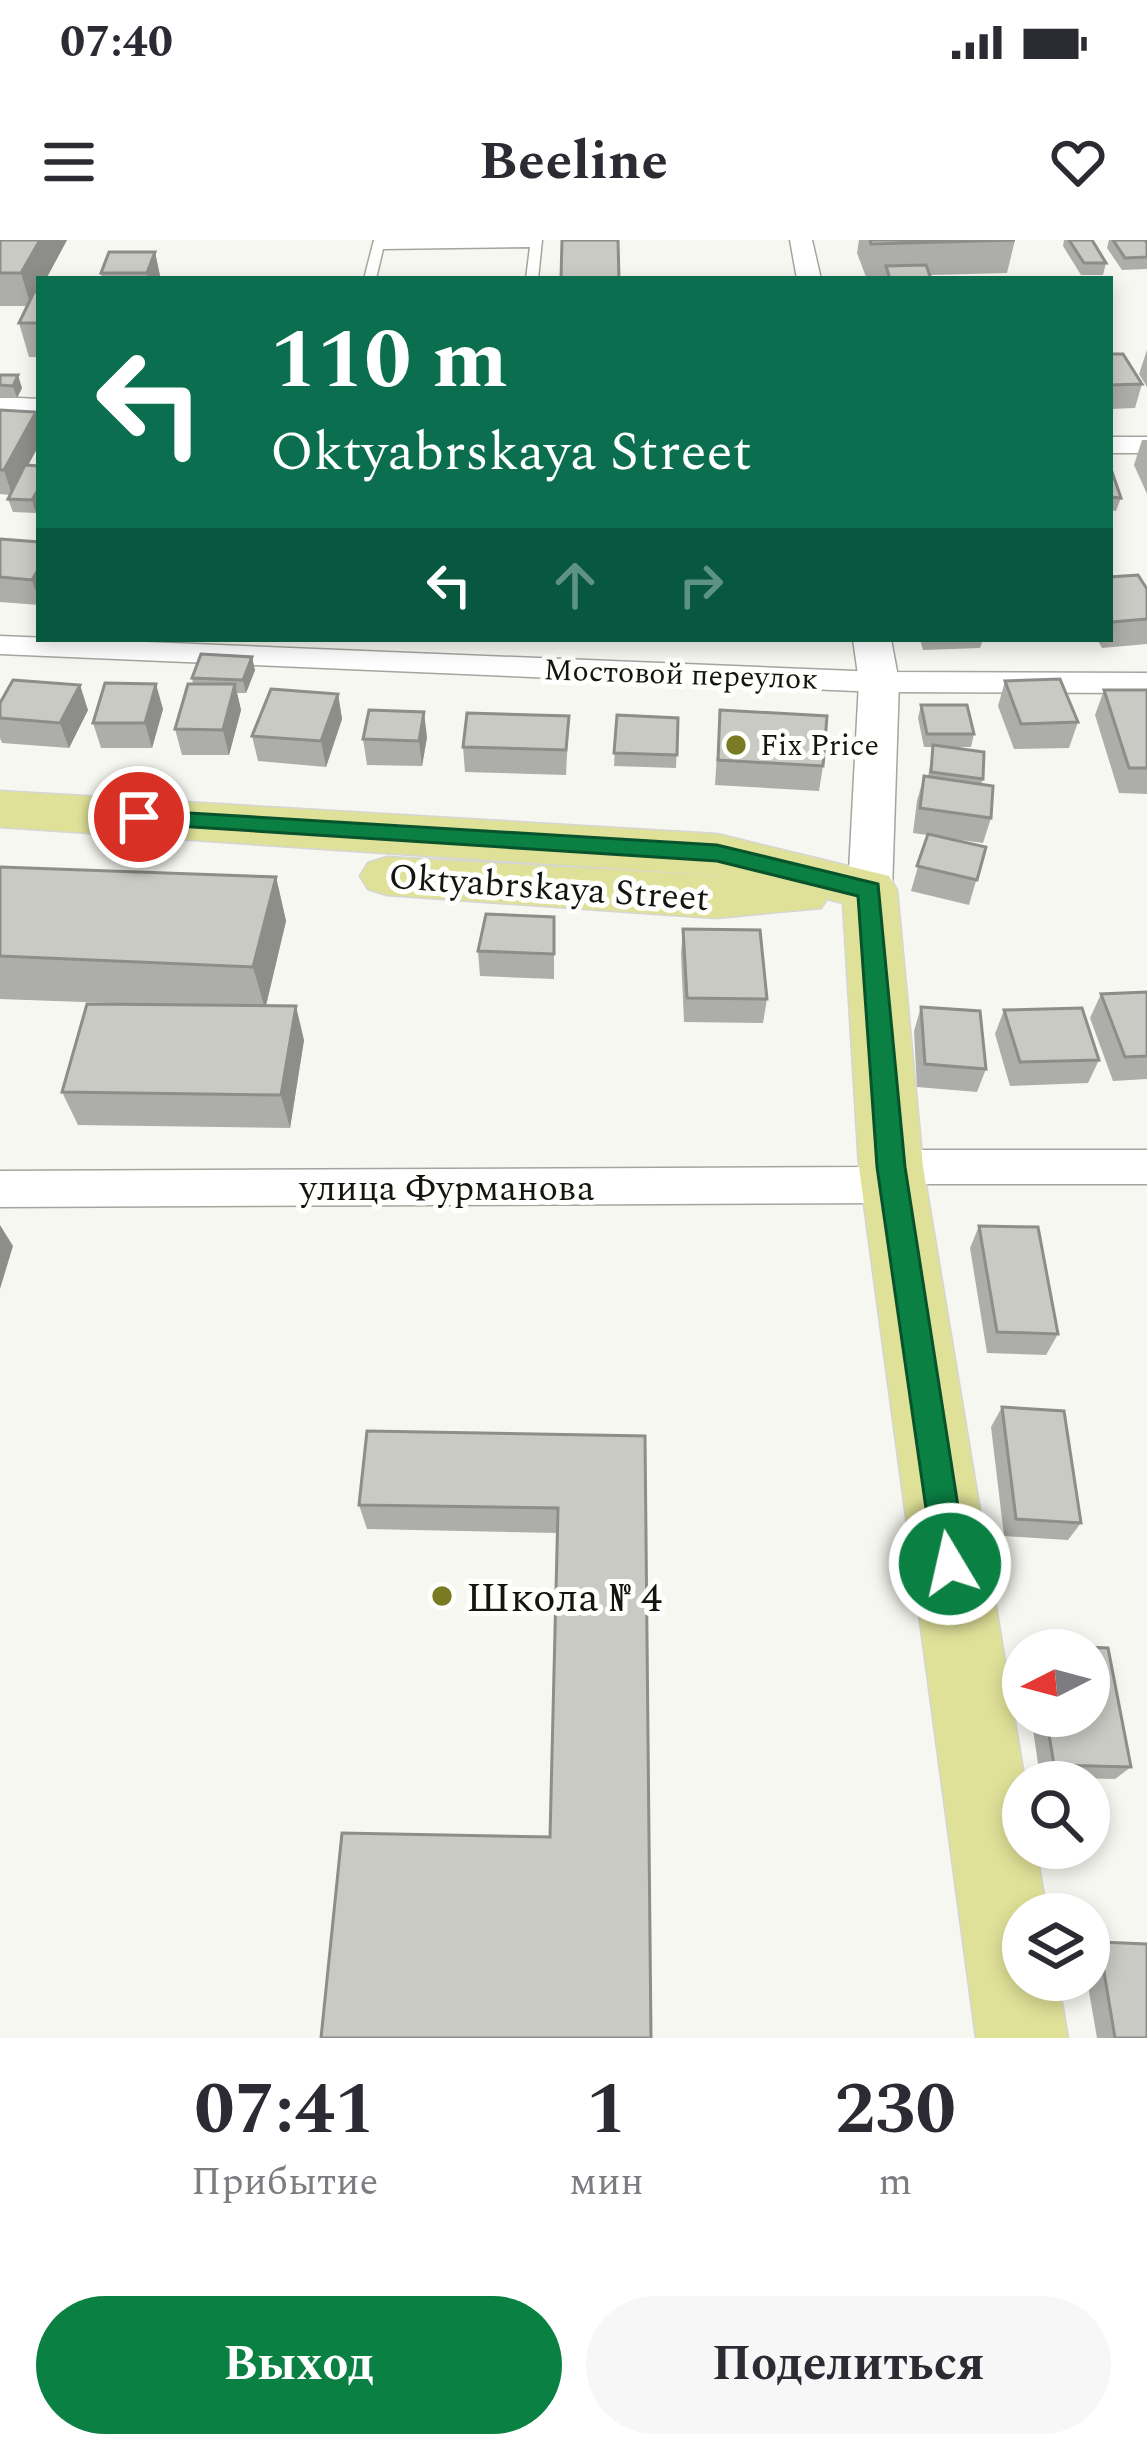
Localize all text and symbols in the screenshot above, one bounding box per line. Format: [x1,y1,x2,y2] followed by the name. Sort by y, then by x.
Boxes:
[60,8,173,77] text: 07:40
[479,121,668,203] text: Beeline
[36,129,102,195] icon: menu
[1045,129,1111,195] icon: heart
[270,297,508,425] text: 110 m
[72,324,228,480] icon: left
[270,412,752,494] text: Oktyabrskaya Street
[416,552,482,618] icon: left
[542,552,608,618] icon: ahead
[668,552,734,618] icon: right
[543,647,819,703] street label: Мостовой переулок
[760,723,879,769] place label: Fix Price
[723,732,749,758] marker: Fix Price
[88,766,190,868] pin
[106,784,172,850] icon: arrive
[387,850,711,927] street label: Oktyabrskaya Street
[298,1162,595,1217] street label: улица Фурманова
[887,1501,1013,1627] position arrow
[466,1567,662,1630] place label: Школа № 4
[429,1583,455,1609] marker: Школа № 4
[1002,1629,1110,1737] north arrow
[1002,1629,1110,2001] map controls
[1002,1761,1110,1869] button: search
[1002,1893,1110,2001] button: layers
[194,2056,375,2165] text: 07:41
[586,2056,627,2165] text: 1
[835,2056,956,2165] text: 230
[191,2153,378,2212] text: Прибытие
[570,2153,644,2212] text: мин
[879,2153,912,2212] text: m
[36,2296,562,2434] button: Выход
[586,2296,1111,2434] button: Поделиться

